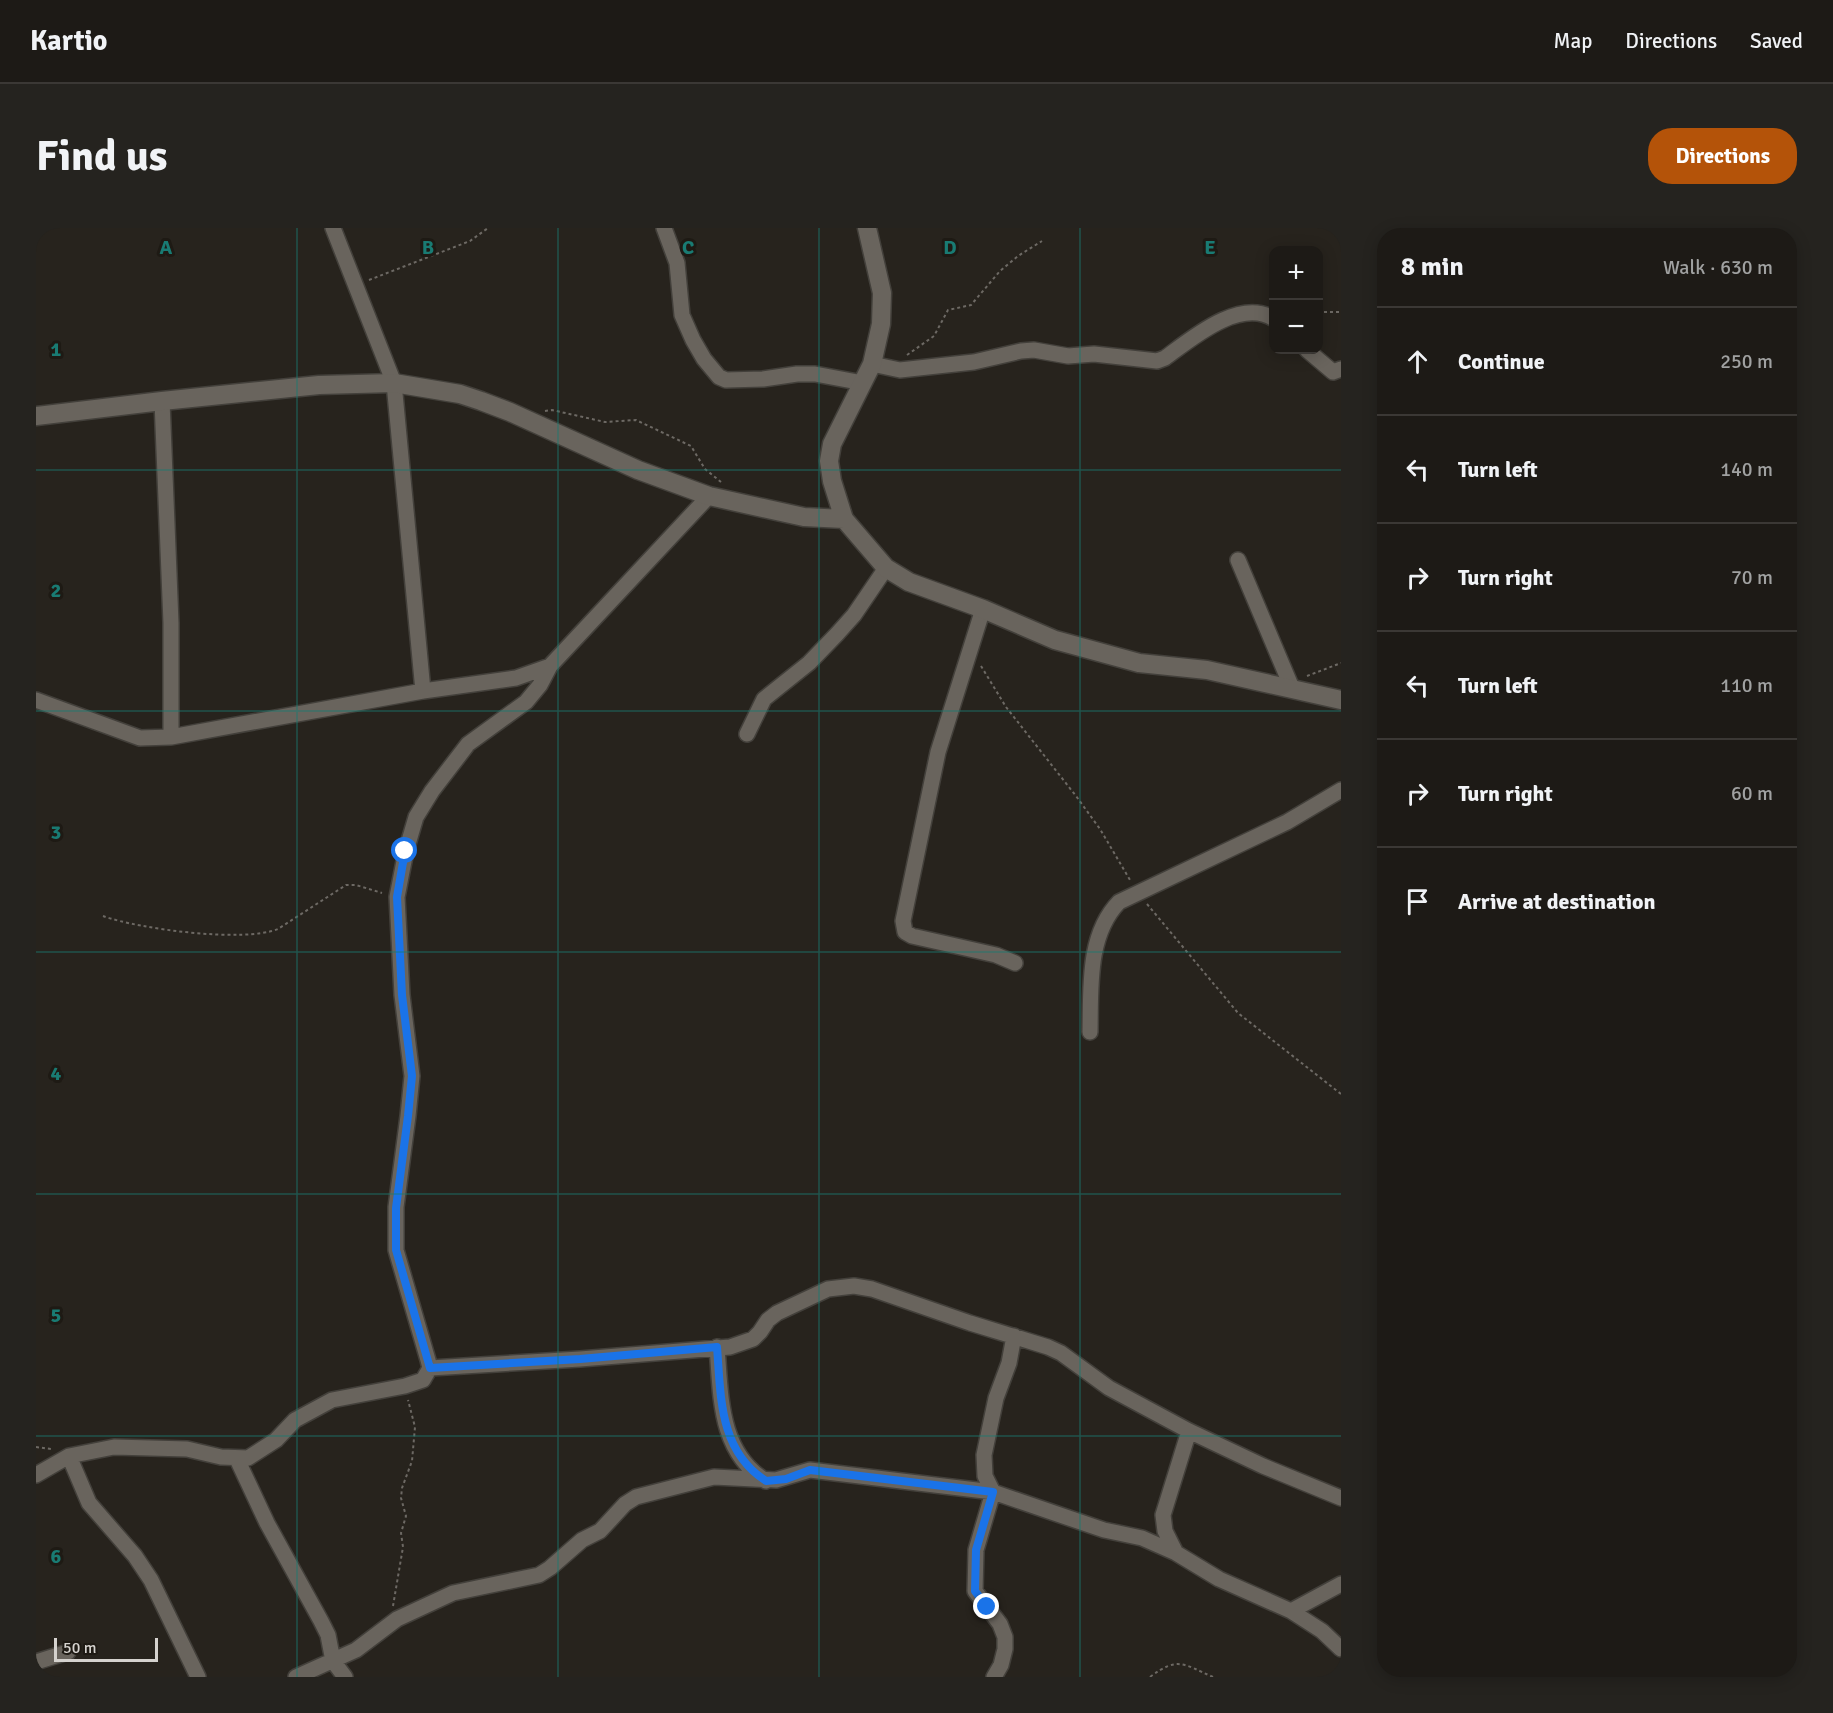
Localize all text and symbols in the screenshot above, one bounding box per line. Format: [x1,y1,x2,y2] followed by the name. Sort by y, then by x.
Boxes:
[30,24,107,58] text: Kartio
[1554,28,1592,54] text: Map
[1625,28,1717,54] text: Directions
[1750,28,1803,54] text: Saved
[1648,128,1797,184] button: Directions
[36,131,167,182] text: Find us
[160,235,173,260] text: A
[422,235,434,260] text: B
[682,235,694,260] text: C
[943,235,957,260] text: D
[1204,235,1216,260] text: E
[1269,246,1323,354] map controls
[1269,246,1323,300] button: +
[1401,251,1464,283] text: 8 min
[1663,255,1773,280] text: Walk · 630 m
[1269,300,1323,354] button: −
[51,337,62,362] text: 1
[1401,345,1434,378] icon: ahead
[1458,348,1545,375] text: Continue
[1720,349,1773,374] text: 250 m
[1401,453,1434,486] icon: left
[1458,456,1538,483] text: Turn left
[1720,457,1773,482] text: 140 m
[1401,561,1434,594] icon: right
[1458,564,1553,591] text: Turn right
[1731,565,1773,590] text: 70 m
[51,578,61,603] text: 2
[1401,669,1434,702] icon: left
[1458,672,1538,699] text: Turn left
[1720,673,1773,698] text: 110 m
[1401,777,1434,810] icon: right
[1458,780,1553,807] text: Turn right
[1731,781,1773,806] text: 60 m
[51,820,61,845] text: 3
[391,837,417,863] route start
[1401,885,1434,918] icon: arrive
[1458,888,1655,915] text: Arrive at destination
[51,1061,62,1086] text: 4
[51,1303,61,1328] text: 5
[51,1544,62,1569] text: 6
[973,1593,999,1619] route end
[54,1635,158,1662] scale bar
[63,1638,97,1658] text: 50 m

